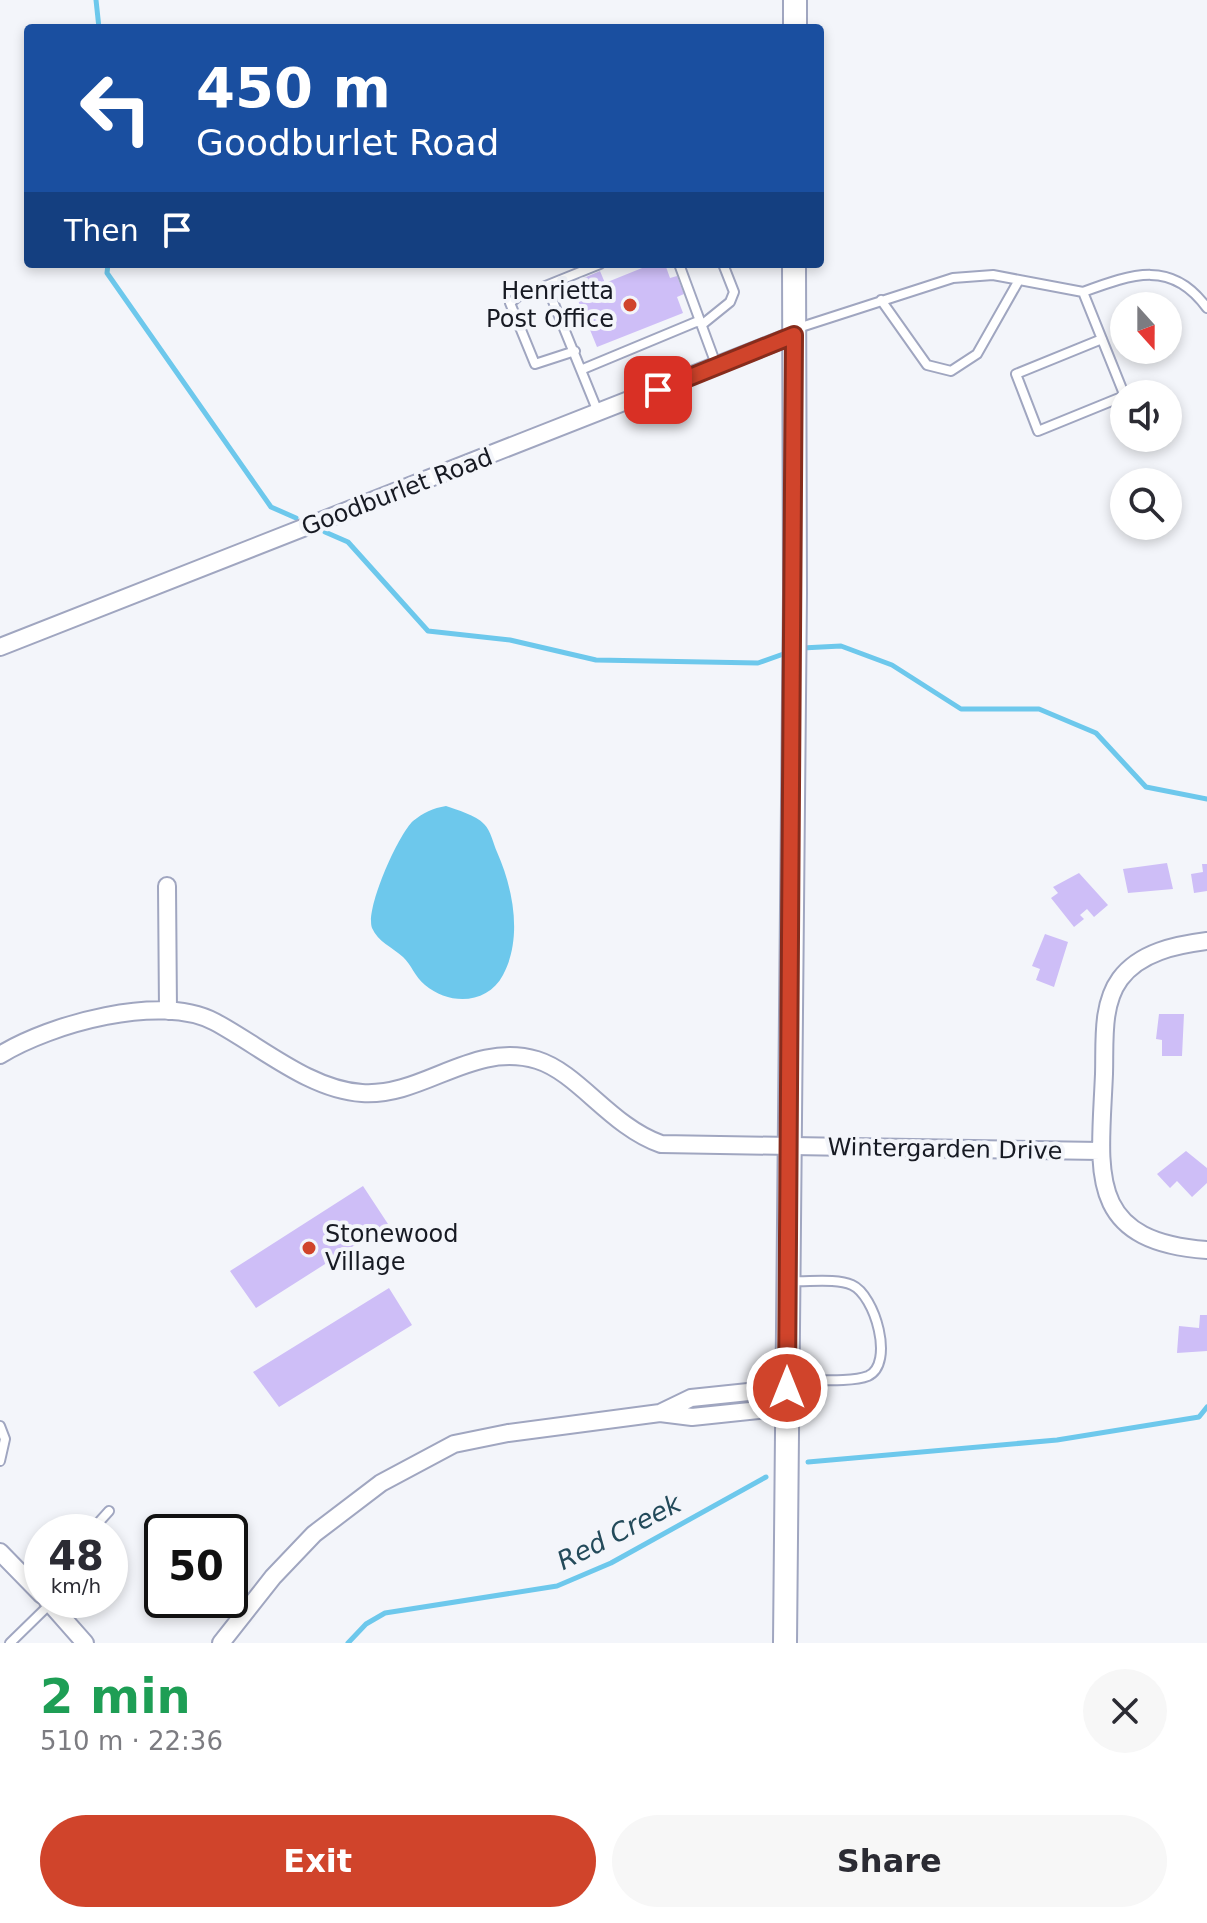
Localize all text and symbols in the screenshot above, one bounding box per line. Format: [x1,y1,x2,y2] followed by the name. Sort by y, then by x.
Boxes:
[196,55,391,120] text: 450 m
[64,56,168,160] icon: left
[196,122,499,163] text: Goodburlet Road
[155,208,199,252] icon: arrive
[64,213,139,248] text: Then
[486,277,614,333] place label: Henrietta Post Office
[1110,292,1182,364] north arrow
[1110,292,1182,540] map controls
[621,296,639,314] marker: Henrietta Post Office
[624,356,692,424] pin
[636,368,680,412] icon: arrive
[1110,380,1182,452] button: sound
[298,443,496,541] street label: Goodburlet Road
[1110,468,1182,540] button: search
[827,1133,1063,1165] street label: Wintergarden Drive
[325,1220,459,1276] place label: Stonewood Village
[300,1239,318,1257] marker: Stonewood Village
[745,1346,829,1430] position arrow
[552,1488,687,1576] water label: Red Creek
[144,1514,248,1618] speed limit sign: 50
[48,1533,104,1579] text: 48
[51,1574,101,1598] text: km/h
[40,1668,191,1724] text: 2 min
[1083,1669,1167,1753] button: close
[40,1726,223,1756] text: 510 m · 22:36
[40,1815,596,1907] button: Exit
[612,1815,1167,1907] button: Share

